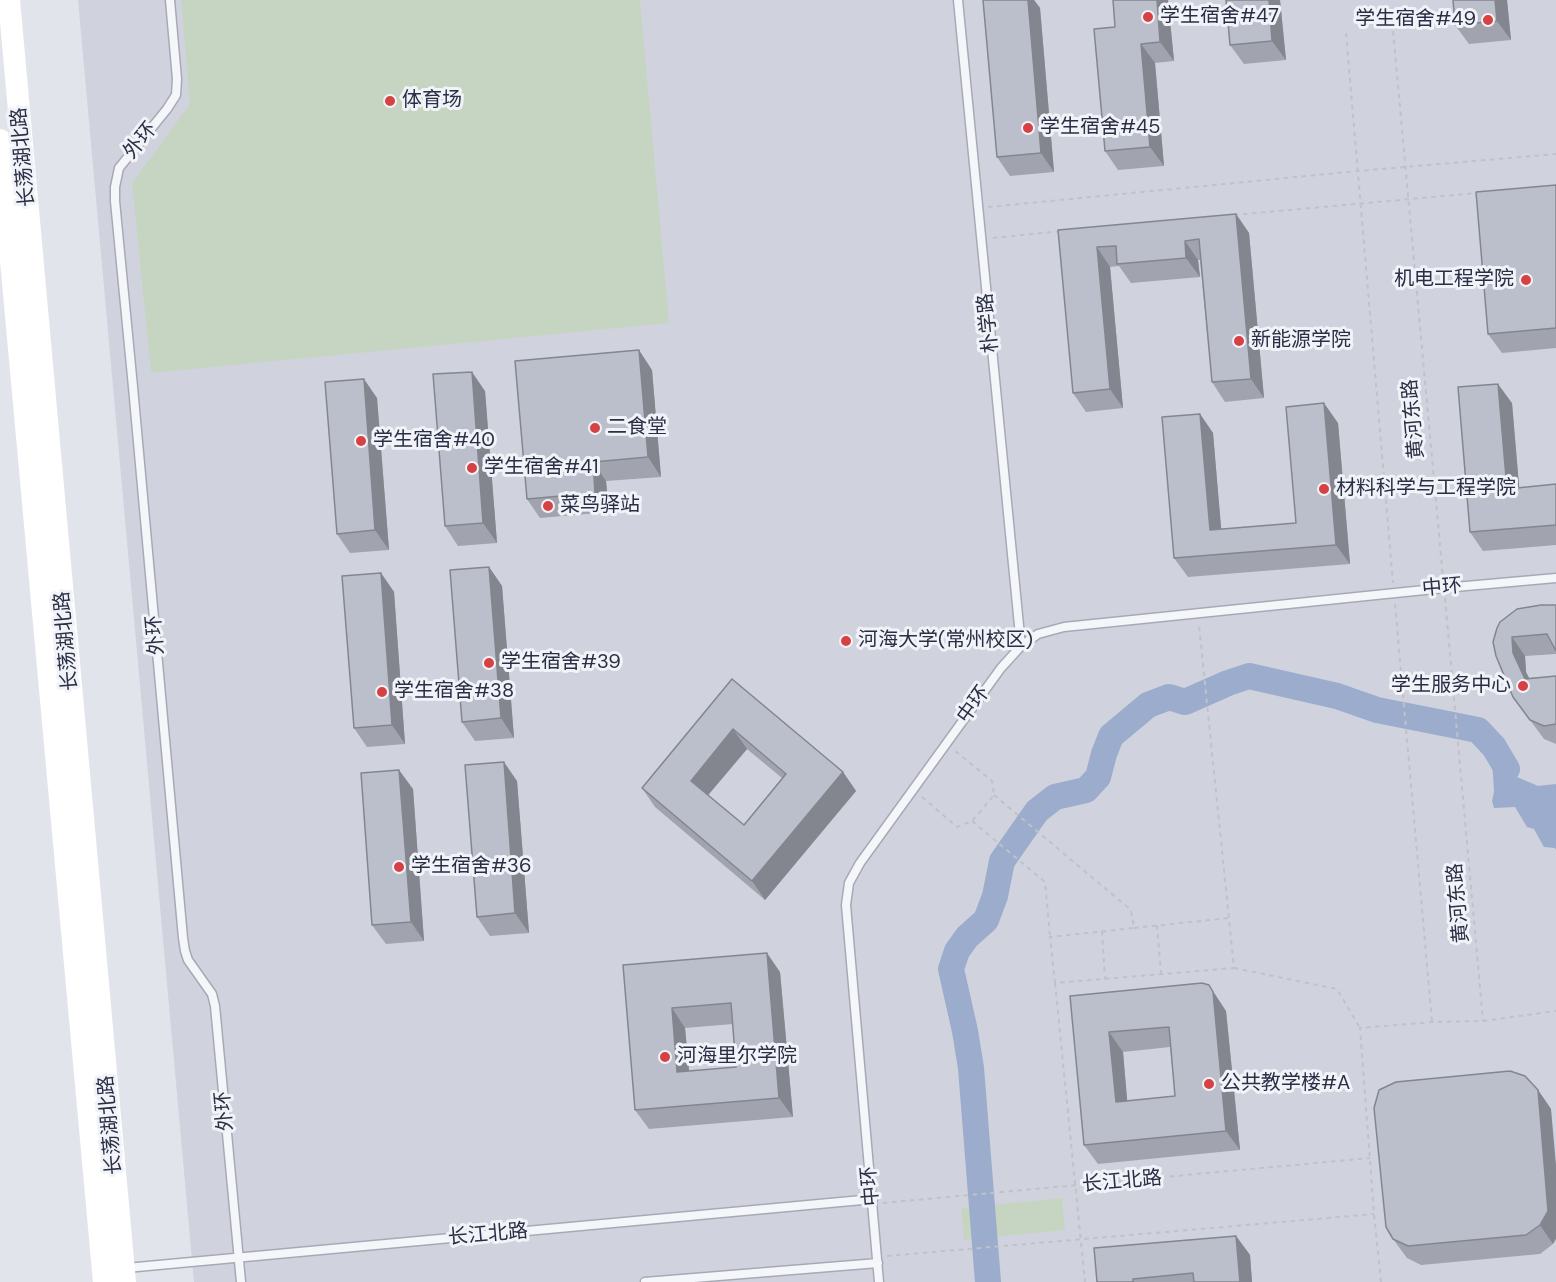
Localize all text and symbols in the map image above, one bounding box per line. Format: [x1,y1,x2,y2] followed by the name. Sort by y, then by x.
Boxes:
[1160,5,1279,29] place label: 学生宿舍#47
[1355,8,1476,32] place label: 学生宿舍#49
[1141,10,1155,24] marker: 学生宿舍#47
[1481,13,1495,27] marker: 学生宿舍#49
[402,89,462,113] place label: 体育场
[383,94,397,108] marker: 体育场
[8,106,40,208] street label: 长荡湖北路
[1040,116,1160,140] place label: 学生宿舍#45
[119,118,163,164] street label: 外环
[1021,121,1035,135] marker: 学生宿舍#45
[1394,268,1514,292] place label: 机电工程学院
[1519,273,1533,287] marker: 机电工程学院
[974,292,1004,354] street label: 朴学路
[1251,329,1351,353] place label: 新能源学院
[1232,334,1246,348] marker: 新能源学院
[1399,378,1429,460] street label: 黄河东路
[607,416,667,440] place label: 二食堂
[588,421,602,435] marker: 二食堂
[373,429,495,453] place label: 学生宿舍#40
[354,434,368,448] marker: 学生宿舍#40
[484,456,598,480] place label: 学生宿舍#41
[465,461,479,475] marker: 学生宿舍#41
[1336,477,1516,501] place label: 材料科学与工程学院
[1317,482,1331,496] marker: 材料科学与工程学院
[560,494,640,518] place label: 菜鸟驿站
[541,499,555,513] marker: 菜鸟驿站
[1421,574,1463,602] street label: 中环
[51,590,83,692] street label: 长荡湖北路
[142,614,170,656] street label: 外环
[858,629,1033,653] place label: 河海大学(常州校区)
[839,634,853,648] marker: 河海大学(常州校区)
[501,651,621,675] place label: 学生宿舍#39
[482,656,496,670] marker: 学生宿舍#39
[1391,674,1511,698] place label: 学生服务中心
[1516,679,1530,693] marker: 学生服务中心
[394,680,514,704] place label: 学生宿舍#38
[953,682,995,728] street label: 中环
[375,685,389,699] marker: 学生宿舍#38
[411,855,531,879] place label: 学生宿舍#36
[392,860,406,874] marker: 学生宿舍#36
[1444,862,1474,944] street label: 黄河东路
[677,1045,797,1069] place label: 河海里尔学院
[658,1050,672,1064] marker: 河海里尔学院
[1221,1072,1350,1096] place label: 公共教学楼#A
[95,1074,127,1176] street label: 长荡湖北路
[1202,1077,1216,1091] marker: 公共教学楼#A
[211,1090,239,1132] street label: 外环
[857,1165,885,1207] street label: 中环
[1081,1167,1163,1197] street label: 长江北路
[447,1220,529,1250] street label: 长江北路

